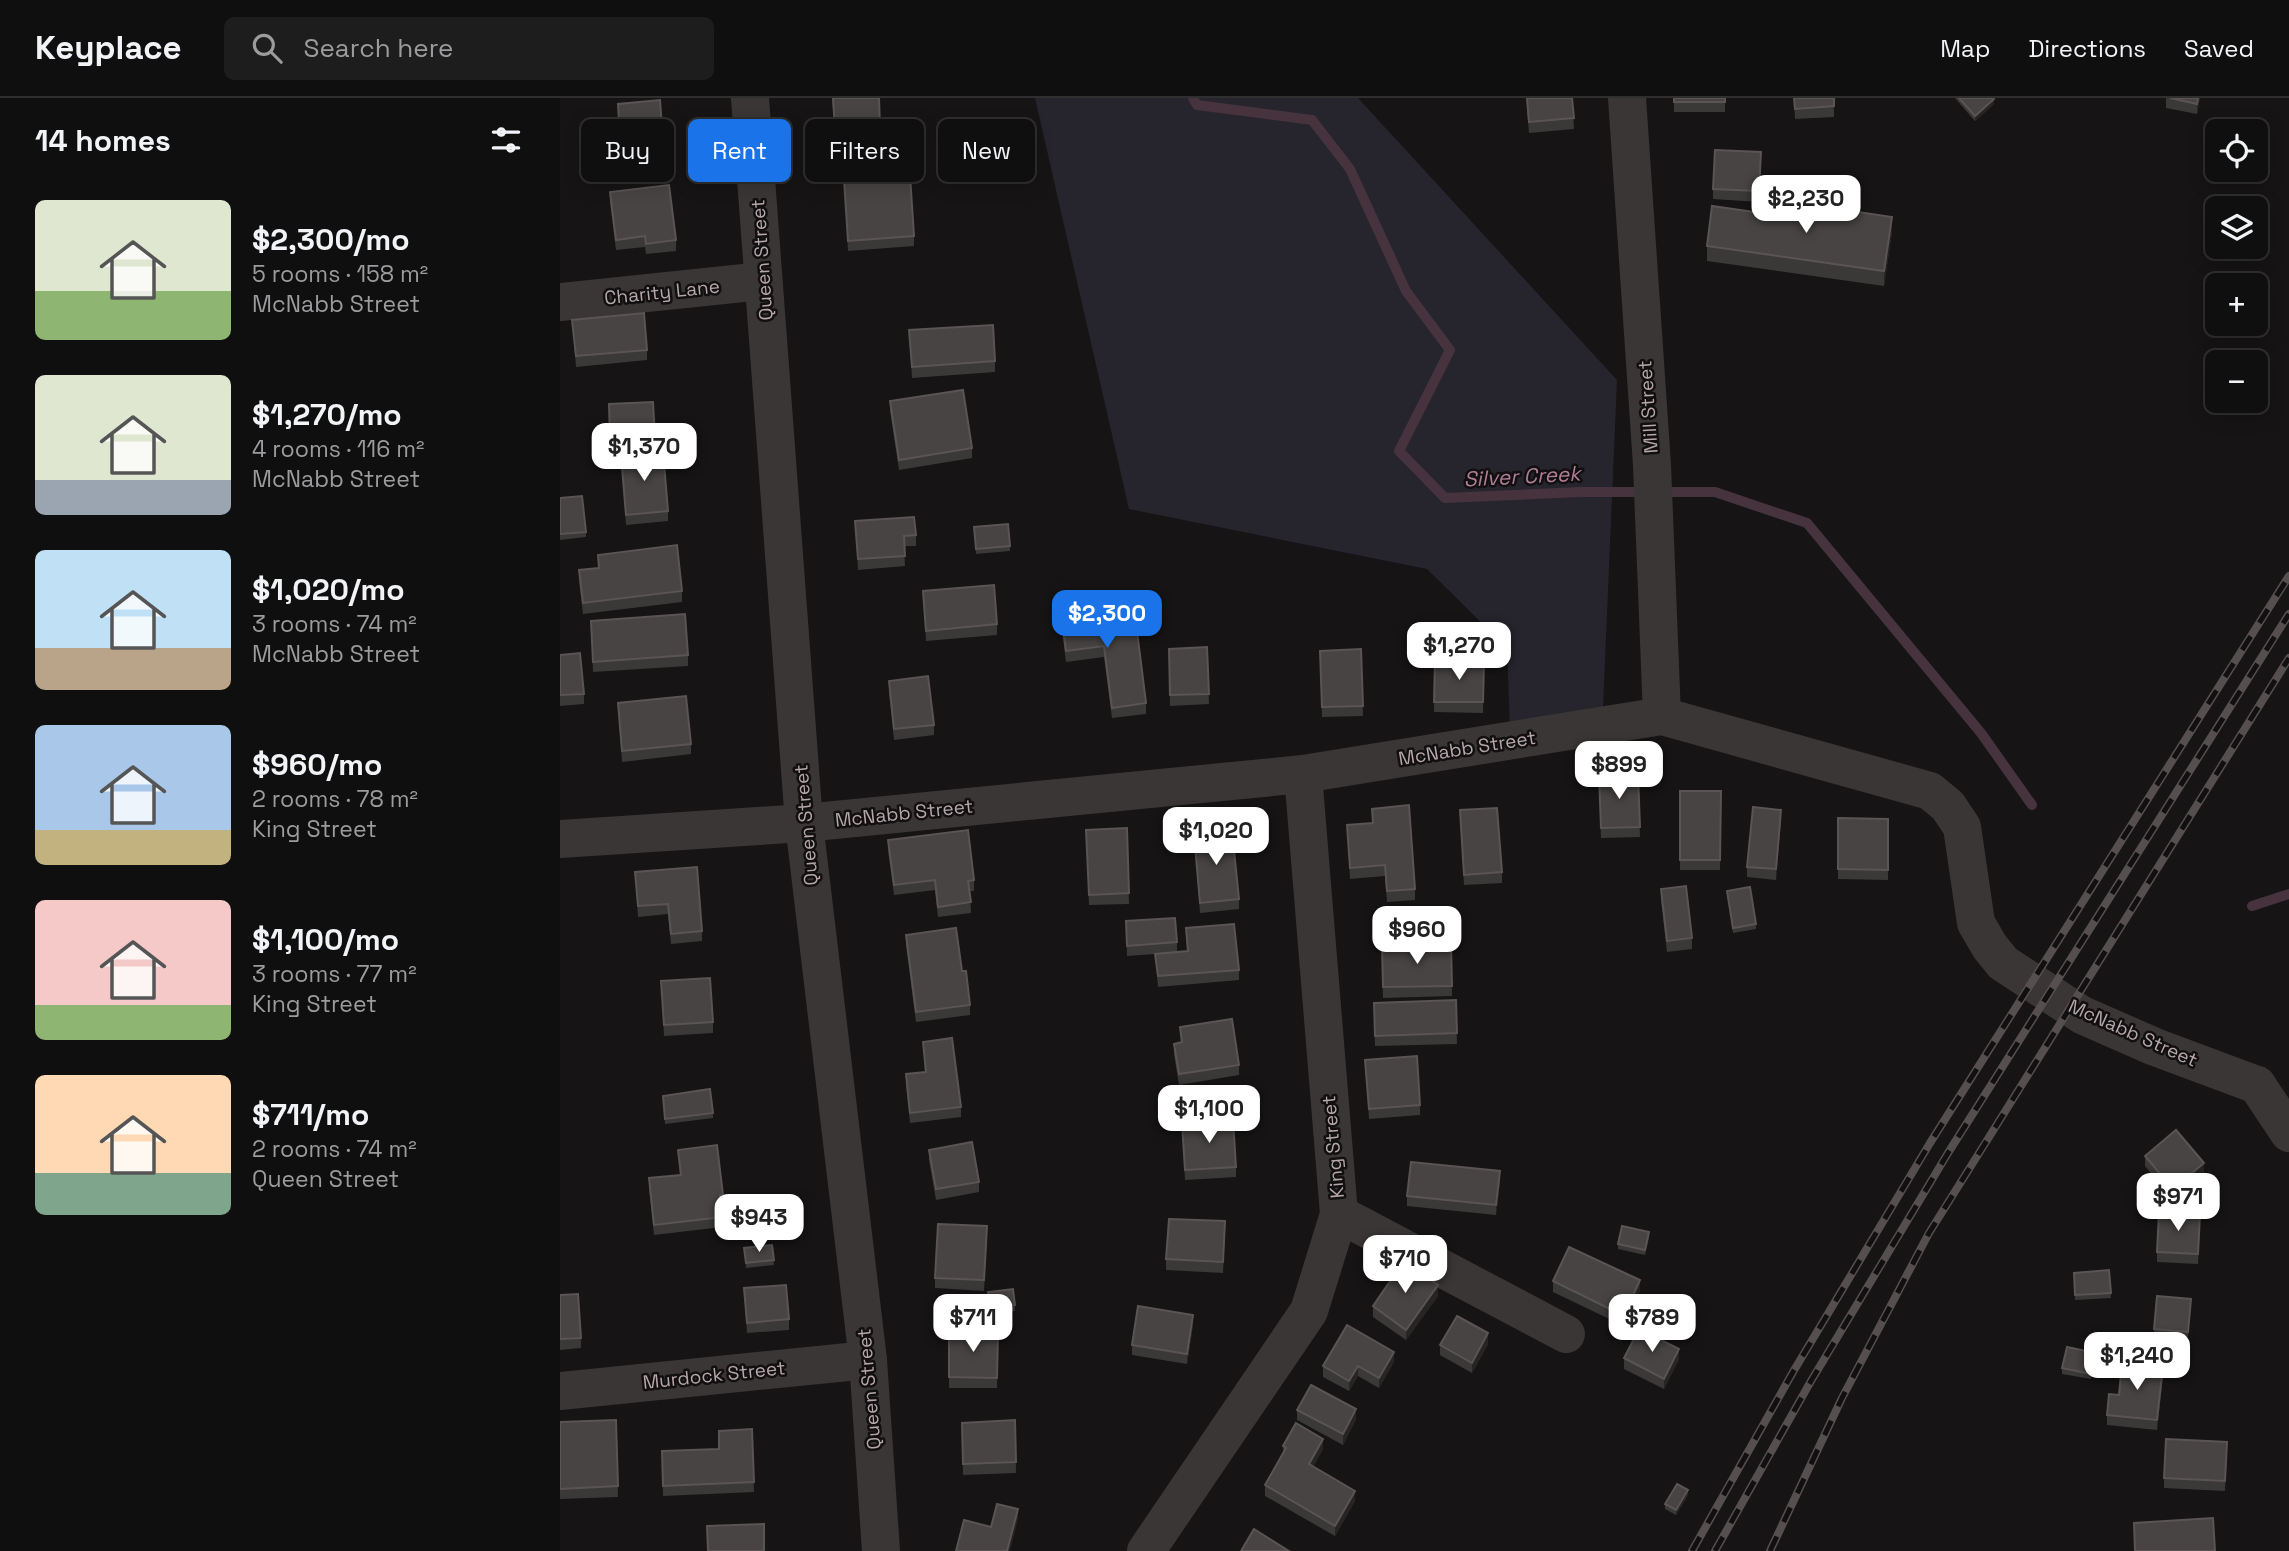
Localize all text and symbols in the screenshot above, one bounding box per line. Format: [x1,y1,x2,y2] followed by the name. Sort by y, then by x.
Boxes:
[224,17,714,80] search box
[35,27,182,69] text: Keyplace
[248,29,286,67] icon: search
[304,31,453,65] text: Search here
[1940,33,1990,64] text: Map
[2028,33,2146,64] text: Directions
[2184,33,2254,64] text: Saved
[581,119,674,182] chip: Buy
[688,119,791,182] chip: Rent
[805,119,924,182] chip: Filters
[938,119,1035,182] chip: New
[2205,119,2268,413] map controls
[2205,119,2268,182] button: locate
[35,121,171,160] text: 14 homes
[487,121,525,159] icon: filters
[1749,176,1863,235] pin: $2,230
[1768,183,1844,213] text: $2,230
[2205,196,2268,259] button: layers
[745,199,779,321] street label: Queen Street
[252,220,410,259] text: $2,300/mo
[91,228,175,312] icon: home
[252,259,428,289] text: 5 rooms · 158 m²
[2205,273,2268,336] button: +
[603,274,721,310] street label: Charity Lane
[252,289,420,319] text: McNabb Street
[2205,350,2268,413] button: −
[1632,360,1664,454] street label: Mill Street
[252,395,402,434] text: $1,270/mo
[91,403,175,487] icon: home
[587,424,701,483] pin: $1,370
[608,431,680,461] text: $1,370
[252,434,424,464] text: 4 rooms · 116 m²
[1463,459,1584,493] water label: Silver Creek
[252,464,420,494] text: McNabb Street
[252,570,405,609] text: $1,020/mo
[91,578,175,662] icon: home
[1050,590,1164,650] pin: $2,300
[1068,598,1146,628] text: $2,300
[252,609,417,639] text: 3 rooms · 74 m²
[1402,622,1516,682] pin: $1,270
[1423,630,1495,660] text: $1,270
[252,639,420,669] text: McNabb Street
[1397,725,1537,771] street label: McNabb Street
[1578,742,1660,801] pin: $899
[252,745,382,784] text: $960/mo
[1591,749,1647,779] text: $899
[91,753,175,837] icon: home
[788,763,824,887] street label: Queen Street
[252,784,418,814] text: 2 rooms · 78 m²
[834,793,974,833] street label: McNabb Street
[1159,808,1273,867] pin: $1,020
[252,814,377,844] text: King Street
[1179,815,1253,845] text: $1,020
[1376,906,1458,966] pin: $960
[1388,914,1446,944] text: $960
[252,920,399,959] text: $1,100/mo
[91,928,175,1012] icon: home
[252,959,417,989] text: 3 rooms · 77 m²
[252,989,377,1019] text: King Street
[2065,993,2201,1073] street label: McNabb Street
[1152,1086,1266,1145] pin: $1,100
[1174,1093,1244,1123] text: $1,100
[252,1095,369,1134] text: $711/mo
[1316,1095,1350,1199] street label: King Street
[91,1103,175,1187] icon: home
[252,1134,417,1164] text: 2 rooms · 74 m²
[252,1164,399,1194] text: Queen Street
[2137,1174,2219,1233] pin: $971
[2153,1181,2203,1211] text: $971
[718,1194,800,1254] pin: $943
[731,1202,787,1232] text: $943
[1364,1236,1446,1295] pin: $710
[1379,1243,1431,1273] text: $710
[932,1294,1014,1354] pin: $711
[1611,1294,1693,1354] pin: $789
[949,1302,997,1332] text: $711
[1625,1302,1679,1332] text: $789
[851,1327,887,1451] street label: Queen Street
[2080,1332,2194,1392] pin: $1,240
[2100,1340,2174,1370] text: $1,240
[641,1355,787,1395] street label: Murdock Street

